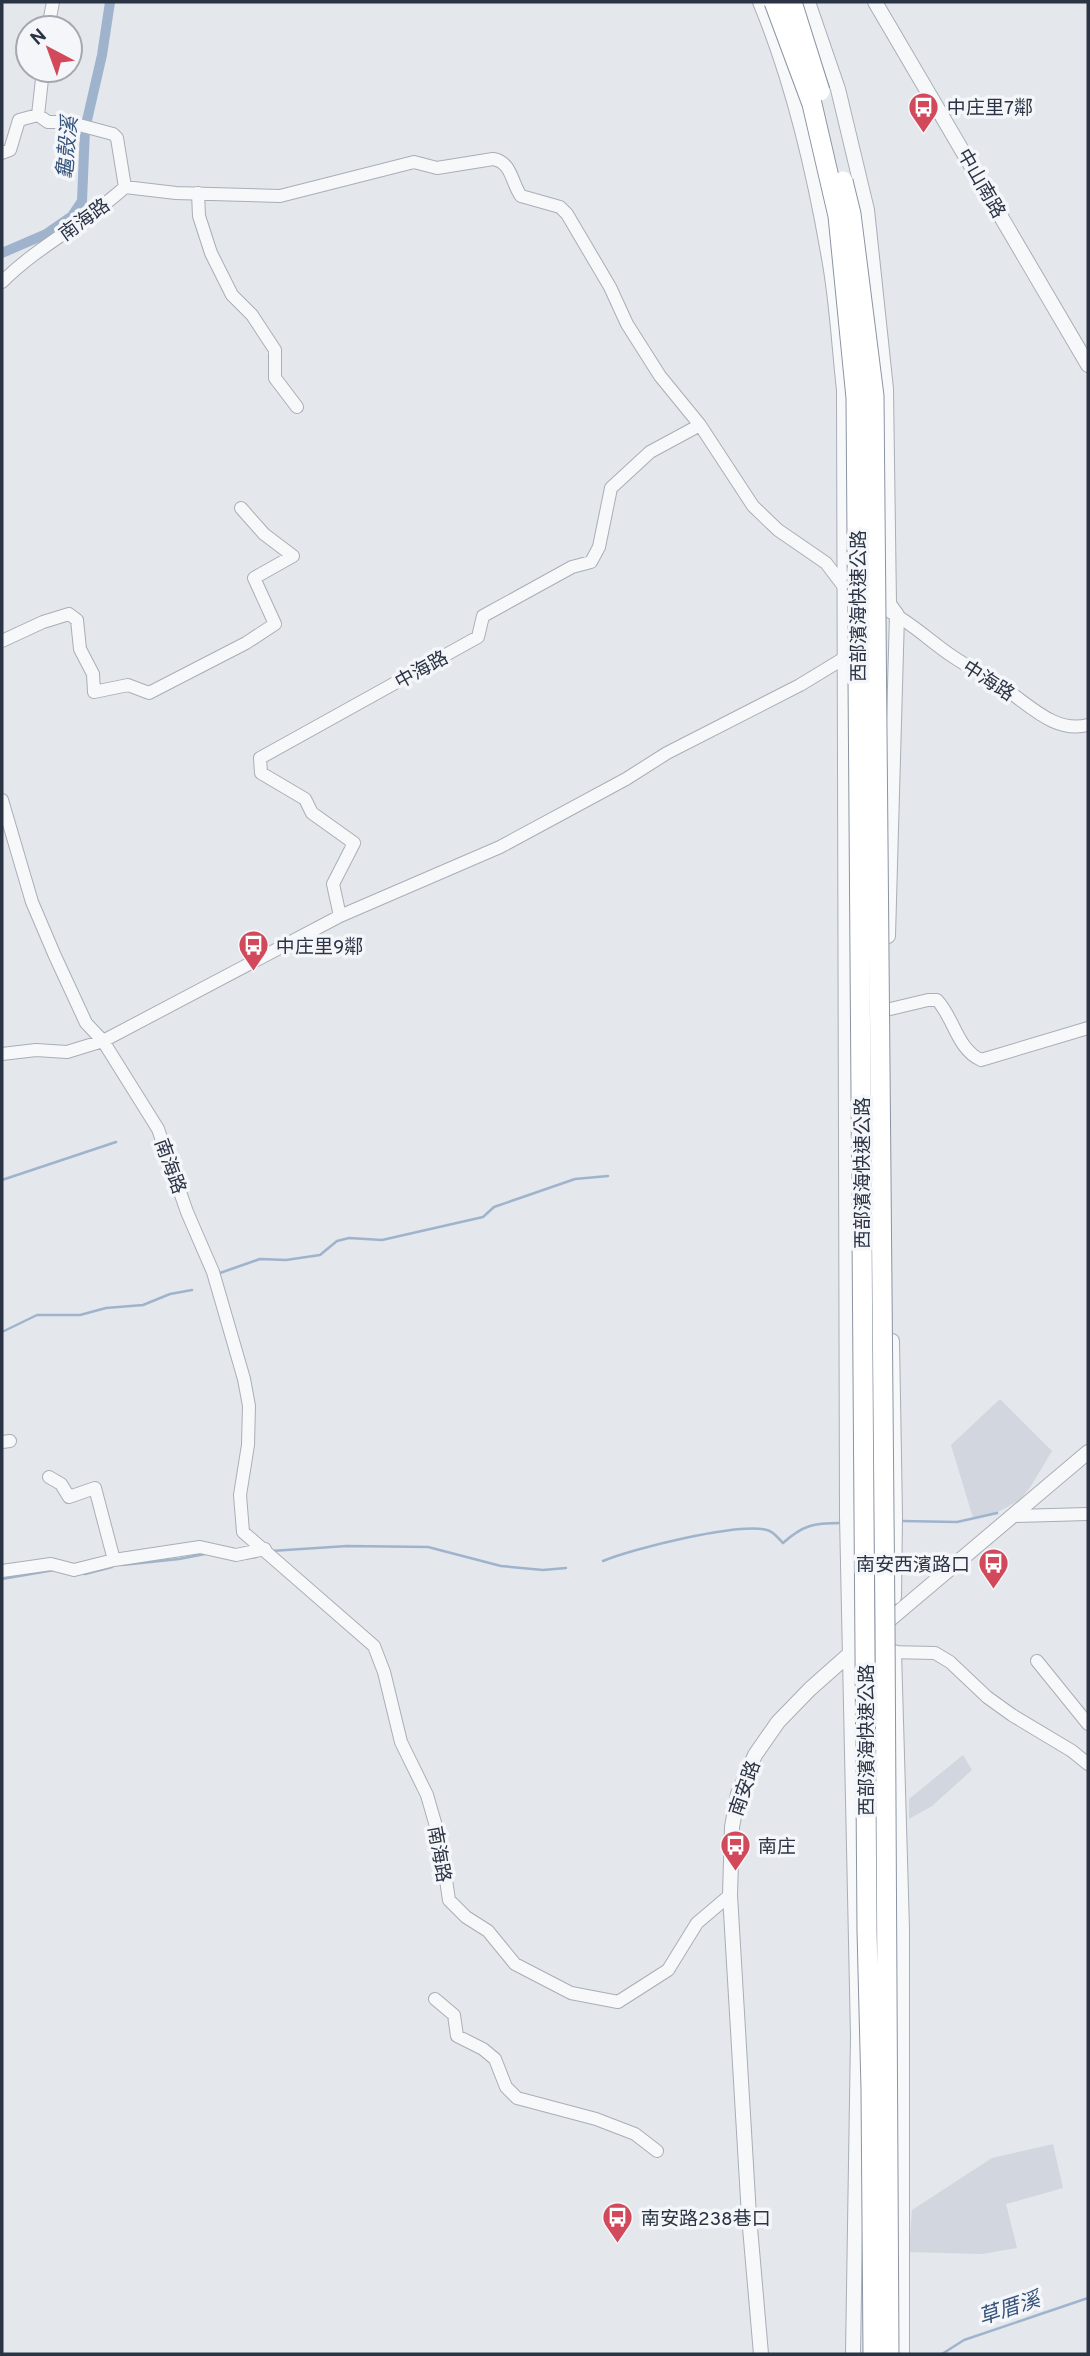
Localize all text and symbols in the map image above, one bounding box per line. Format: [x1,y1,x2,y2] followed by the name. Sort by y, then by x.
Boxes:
[14,14,84,84] north arrow
[26,24,52,51] text: N
[907,90,941,134] bus stop icon: 中庄里7鄰
[947,97,1033,121] place label: 中庄里7鄰
[52,113,85,181] water label: 龜殼溪
[951,145,1010,223] street label: 中山南路
[55,194,115,247] street label: 南海路
[848,530,872,682] street label: 西部濱海快速公路
[391,646,453,695] street label: 中海路
[957,656,1018,707] street label: 中海路
[236,929,270,973] bus stop icon: 中庄里9鄰
[276,936,363,960] place label: 中庄里9鄰
[852,1097,876,1249] street label: 西部濱海快速公路
[148,1136,190,1198] street label: 南海路
[976,1547,1010,1591] bus stop icon: 南安西濱路口
[856,1554,970,1578] place label: 南安西濱路口
[856,1664,880,1816] street label: 西部濱海快速公路
[725,1758,767,1820] street label: 南安路
[421,1824,455,1885] street label: 南海路
[718,1829,752,1873] bus stop icon: 南庄
[758,1836,796,1860] place label: 南庄
[601,2201,635,2245] bus stop icon: 南安路238巷口
[641,2208,771,2232] place label: 南安路238巷口
[975,2286,1046,2332] water label: 草厝溪

